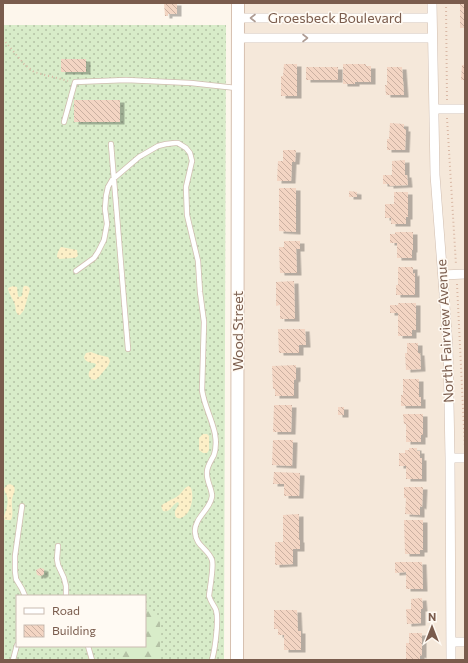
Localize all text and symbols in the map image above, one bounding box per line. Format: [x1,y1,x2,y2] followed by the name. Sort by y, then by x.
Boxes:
[268,9,402,26] street label: Groesbeck Boulevard
[250,14,256,22] one-way arrow
[302,34,308,42] one-way arrow
[432,259,457,403] street label: North Fairview Avenue
[229,291,246,371] street label: Wood Street
[16,595,146,647] legend
[52,603,80,617] text: Road
[412,607,452,647] north arrow
[428,610,436,623] text: N
[52,623,96,637] text: Building

